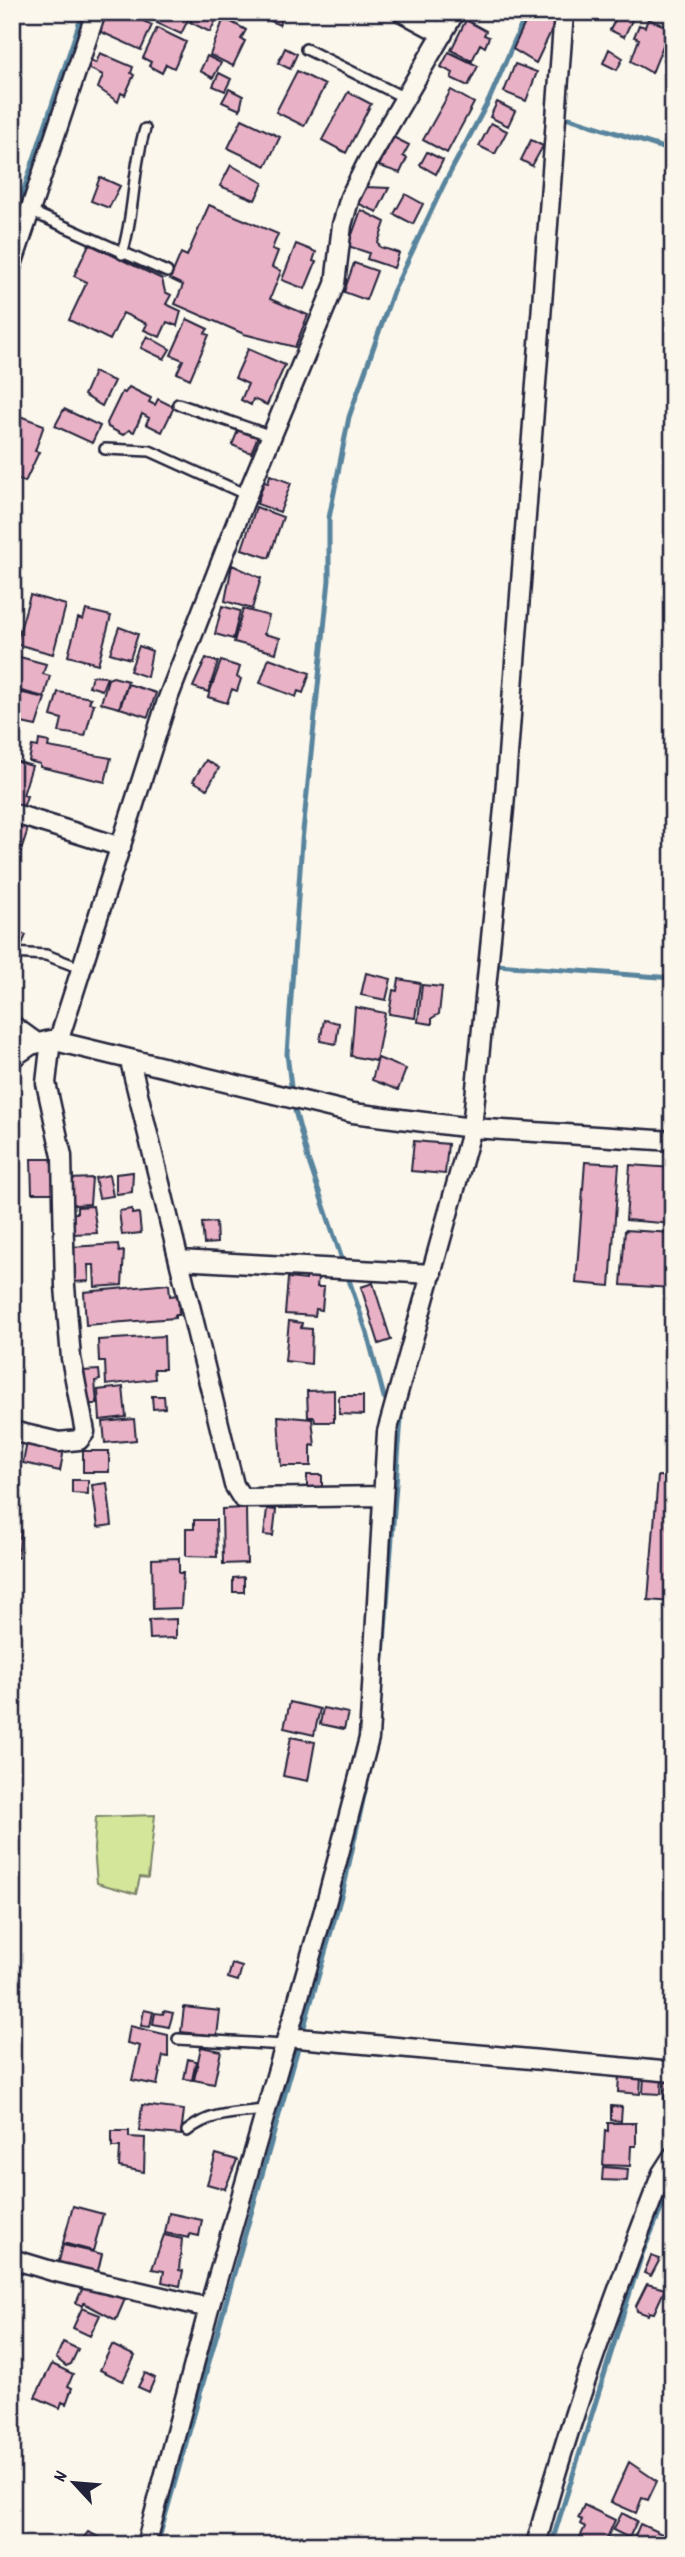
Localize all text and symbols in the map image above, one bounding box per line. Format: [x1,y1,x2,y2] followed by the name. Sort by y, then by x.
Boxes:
[38,2448,108,2518] north arrow
[48,2467,76,2487] text: N

